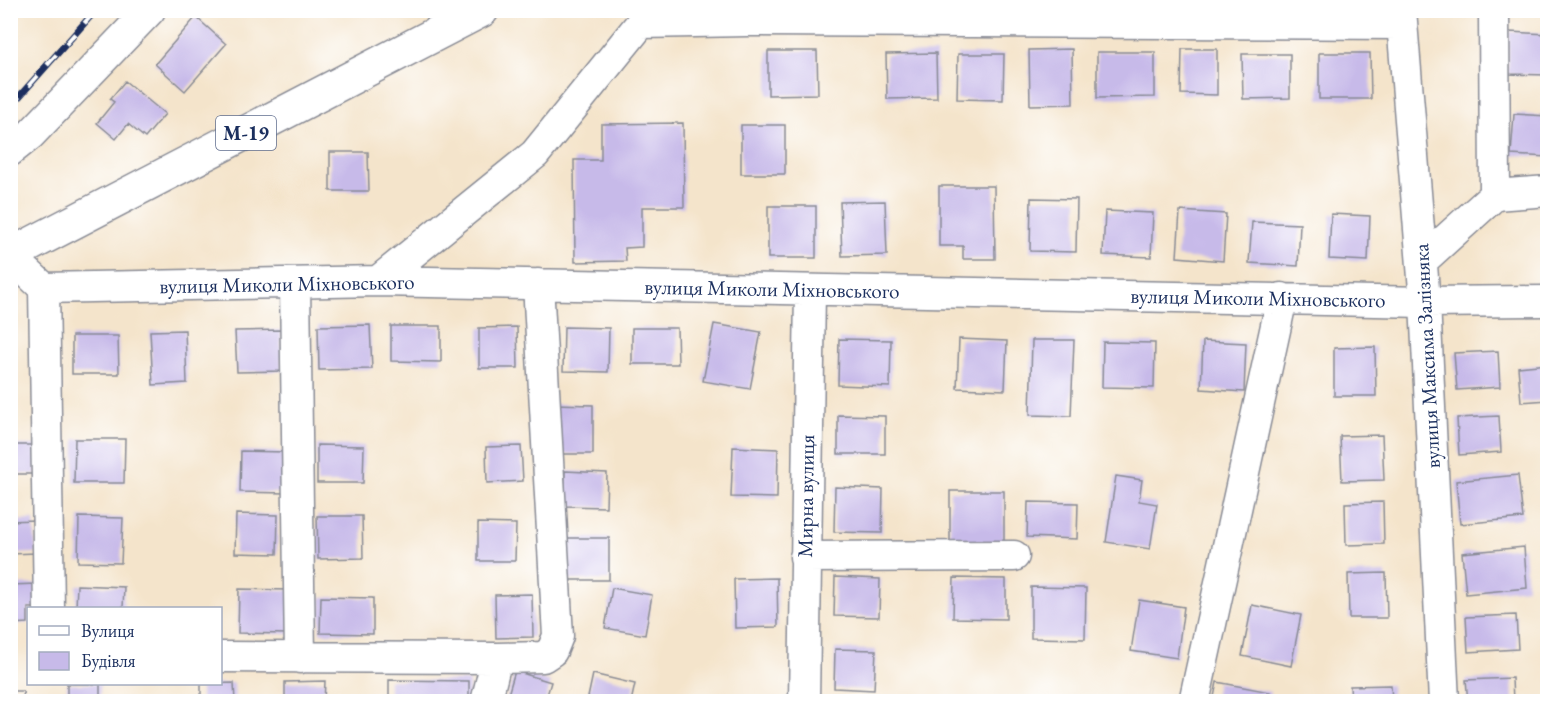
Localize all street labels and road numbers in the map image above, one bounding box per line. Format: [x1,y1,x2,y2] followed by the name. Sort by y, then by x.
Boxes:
[216,116,276,150] road number: М-19
[1407,242,1446,469] street label: вулиця Максима Залізняка
[159,268,415,299] street label: вулиця Миколи Міхновського
[644,273,900,304] street label: вулиця Миколи Міхновського
[1130,282,1386,313] street label: вулиця Миколи Міхновського
[791,434,820,558] street label: Мирна вулиця

